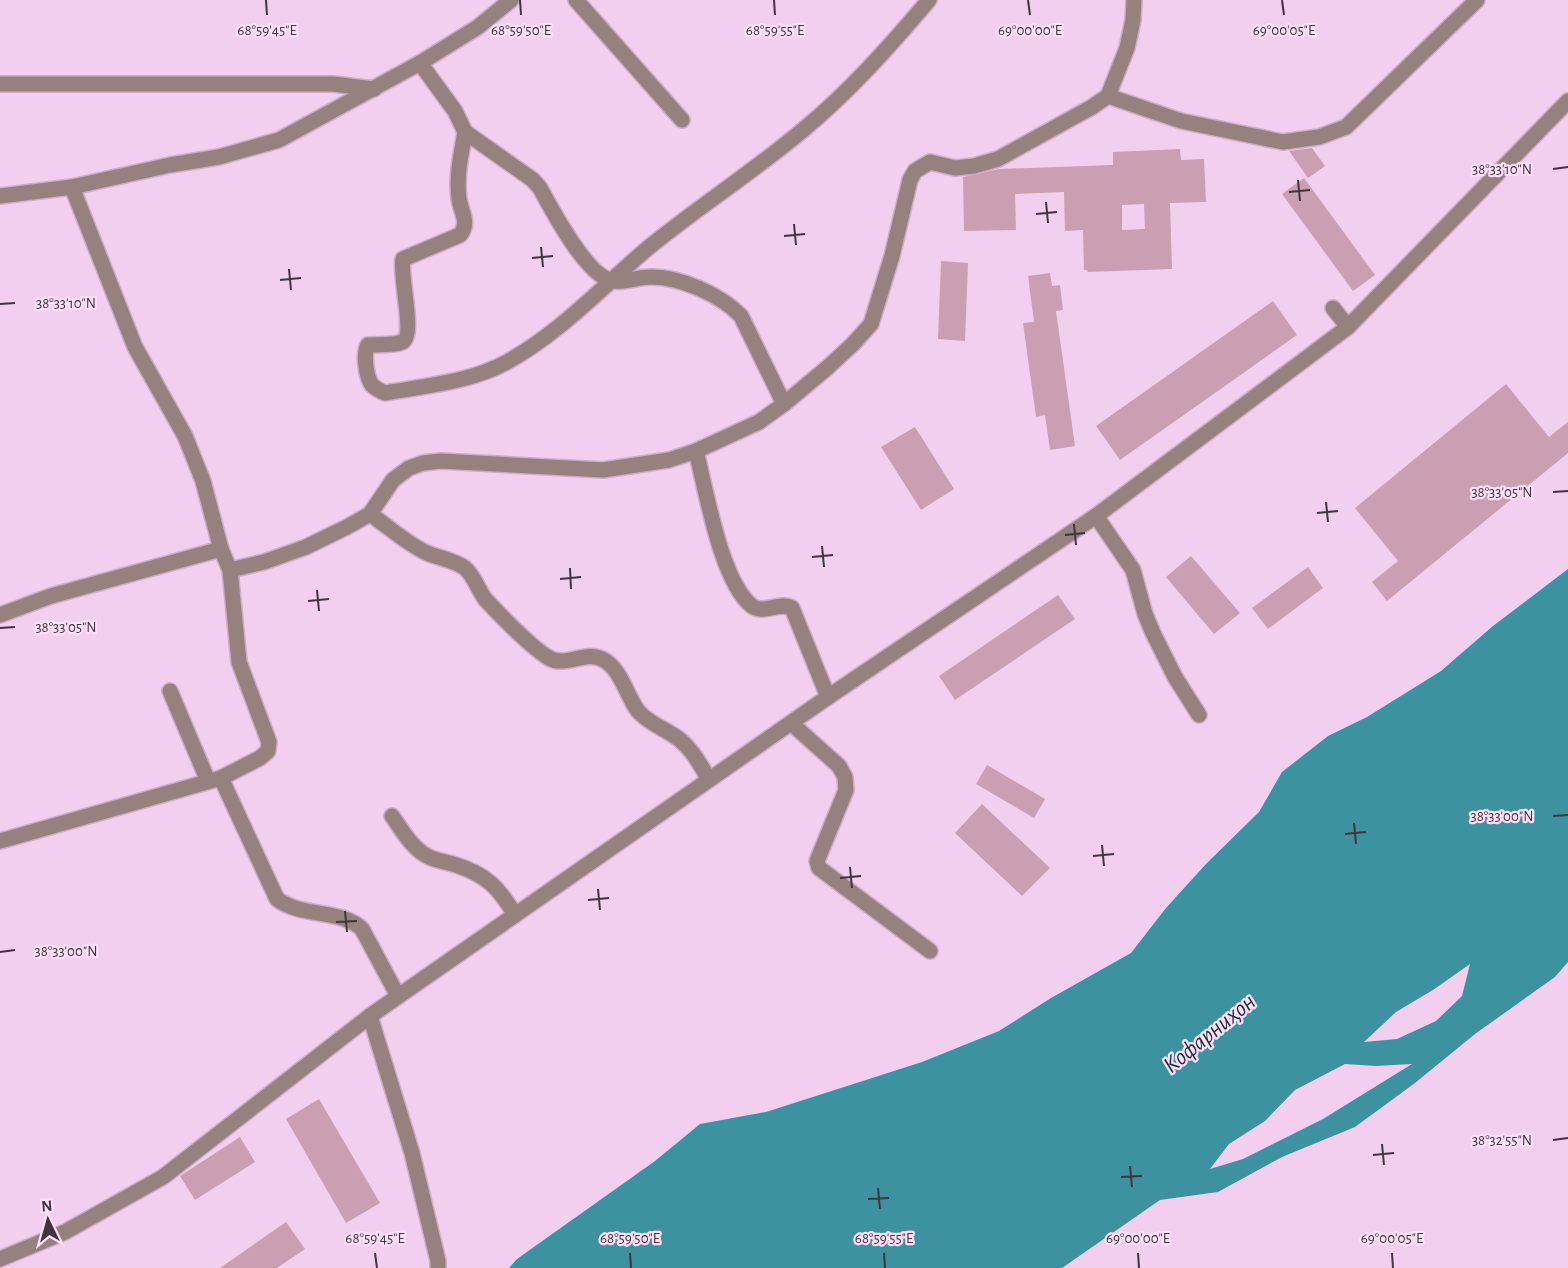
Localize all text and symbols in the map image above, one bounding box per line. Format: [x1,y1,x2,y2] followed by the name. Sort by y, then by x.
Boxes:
[237,23,297,38] text: 68°59'45"E
[491,23,551,38] text: 68°59'50"E
[746,23,804,38] text: 68°59'55"E
[998,23,1062,38] text: 69°00'00"E
[1253,23,1315,38] text: 69°00'05"E
[1472,162,1532,177] text: 38°33'10"N
[36,296,96,311] text: 38°33'10"N
[1471,485,1533,500] text: 38°33'05"N
[35,620,97,635] text: 38°33'05"N
[1471,809,1533,824] text: 38°33'00"N
[35,944,97,959] text: 38°33'00"N
[1159,990,1260,1078] water label: Кофарниҳон
[1472,1133,1532,1148] text: 38°32'55"N
[18,1190,78,1250] north arrow
[41,1198,53,1215] text: N
[345,1231,405,1246] text: 68°59'45"E
[600,1231,660,1246] text: 68°59'50"E
[855,1231,913,1246] text: 68°59'55"E
[1106,1231,1170,1246] text: 69°00'00"E
[1361,1231,1423,1246] text: 69°00'05"E

